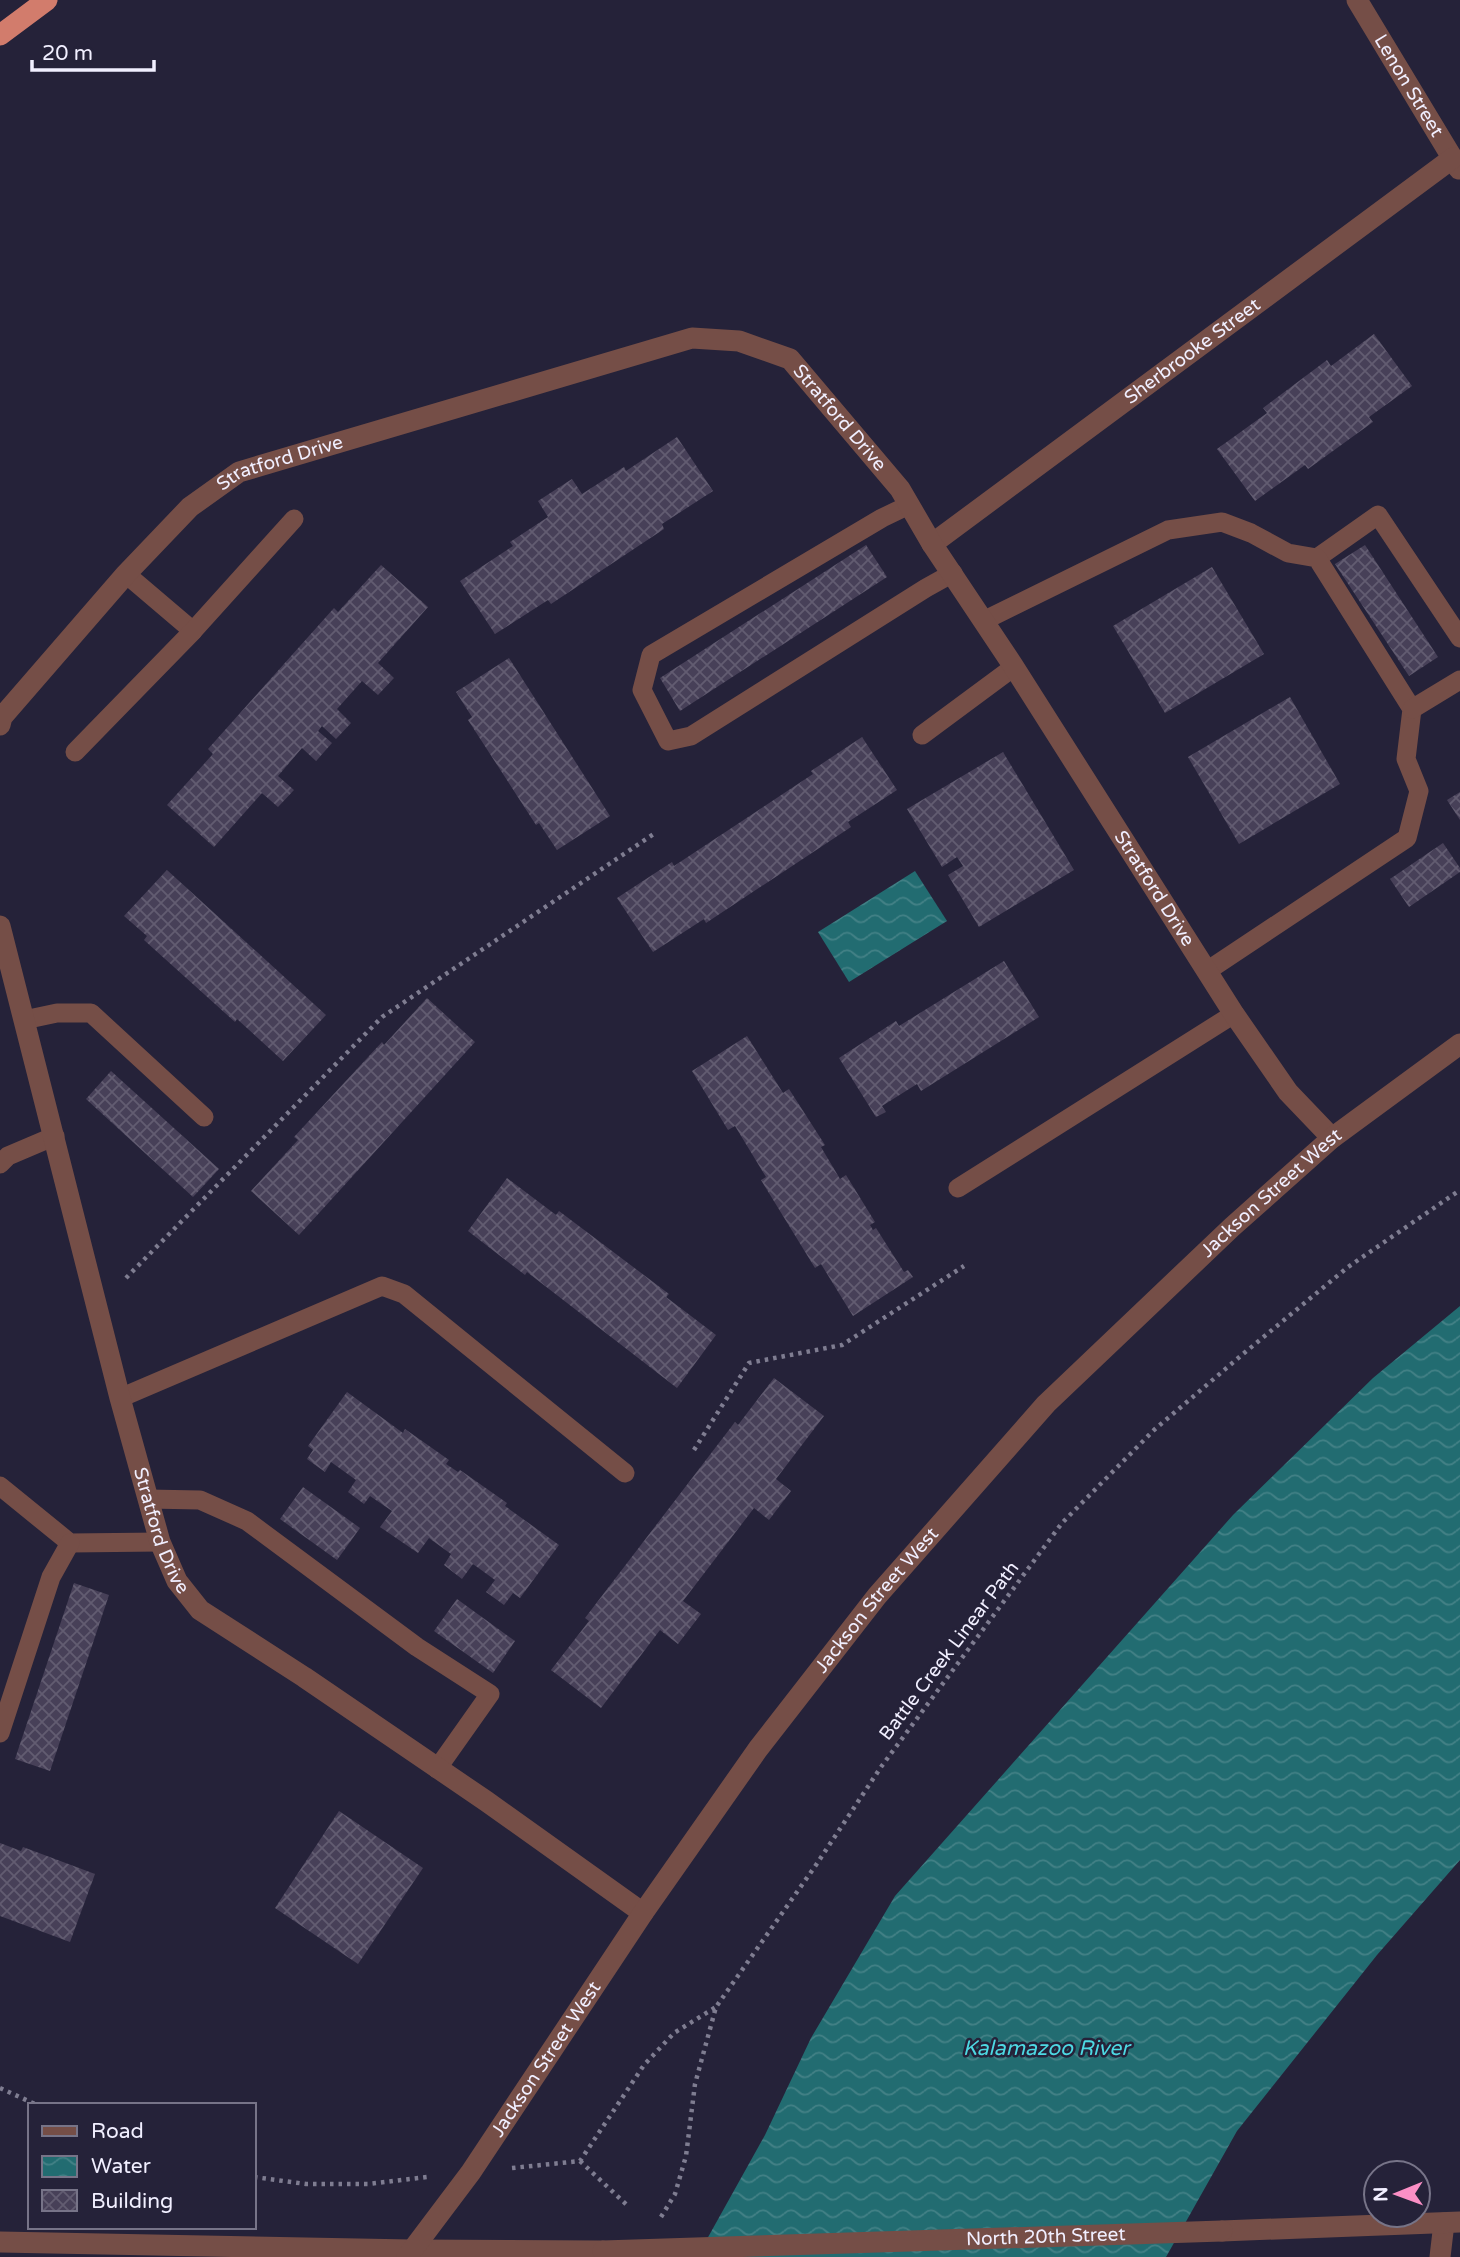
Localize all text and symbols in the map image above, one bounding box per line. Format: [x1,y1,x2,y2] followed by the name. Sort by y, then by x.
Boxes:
[32,28,154,72] scale bar
[1369,30,1448,141] street label: Lenon Street
[42,41,93,66] text: 20 m
[1120,294,1265,409] street label: Sherbrooke Street
[789,360,891,476] street label: Stratford Drive
[213,431,346,495] street label: Stratford Drive
[1110,827,1199,950] street label: Stratford Drive
[1196,1124,1346,1262] street label: Jackson Street West
[129,1465,194,1598] street label: Stratford Drive
[810,1523,943,1677] street label: Jackson Street West
[875,1557,1023,1745] street label: Battle Creek Linear Path
[487,1977,606,2141] street label: Jackson Street West
[963,2036,1132,2061] water label: Kalamazoo River
[28,2103,256,2229] legend
[91,2119,144,2144] text: Road
[91,2154,151,2179] text: Water
[1362,2159,1432,2229] north arrow
[1370,2186,1392,2202] text: N
[91,2189,173,2214] text: Building
[966,2223,1126,2250] street label: North 20th Street

